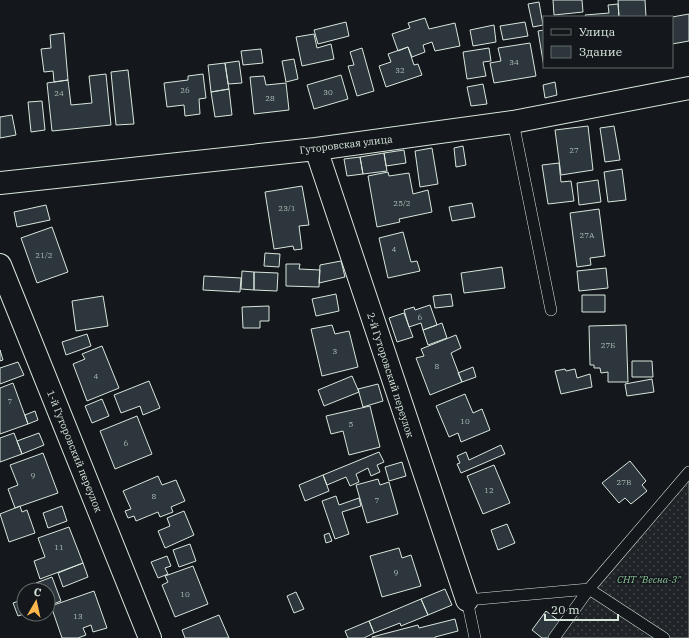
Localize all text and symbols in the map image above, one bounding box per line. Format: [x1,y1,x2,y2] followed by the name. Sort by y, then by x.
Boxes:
[543,16,673,68] legend
[579,24,616,39] text: Улица
[579,44,622,59] text: Здание
[509,57,519,67] house number: 34
[395,65,405,75] house number: 32
[180,85,190,95] house number: 26
[323,87,333,97] house number: 30
[54,88,64,98] house number: 24
[265,93,275,103] house number: 28
[299,132,394,157] street label: Гуторовская улица
[569,145,579,155] house number: 27
[393,198,411,208] house number: 25/2
[278,203,296,213] house number: 23/1
[579,230,595,240] house number: 27А
[392,244,397,254] house number: 4
[35,250,53,260] house number: 21/2
[364,311,417,439] street label: 2-й Гуторовский переулок
[418,312,423,322] house number: 6
[601,340,615,350] house number: 27Б
[333,346,338,356] house number: 3
[435,361,440,371] house number: 8
[94,371,99,381] house number: 4
[44,388,105,514] street label: 1-й Гуторовский переулок
[8,396,13,406] house number: 7
[460,416,470,426] house number: 10
[349,419,354,429] house number: 5
[124,438,129,448] house number: 6
[31,470,36,480] house number: 9
[617,477,631,487] house number: 27В
[484,485,494,495] house number: 12
[152,491,157,501] house number: 8
[375,495,380,505] house number: 7
[54,542,64,552] house number: 11
[394,567,399,577] house number: 9
[617,573,682,586] park label: СНТ "Весна-3"
[16,582,56,622] north arrow
[33,585,42,600] text: С
[180,589,190,599] house number: 10
[545,596,618,622] scale bar
[551,602,580,617] text: 20 m
[73,611,83,621] house number: 13

